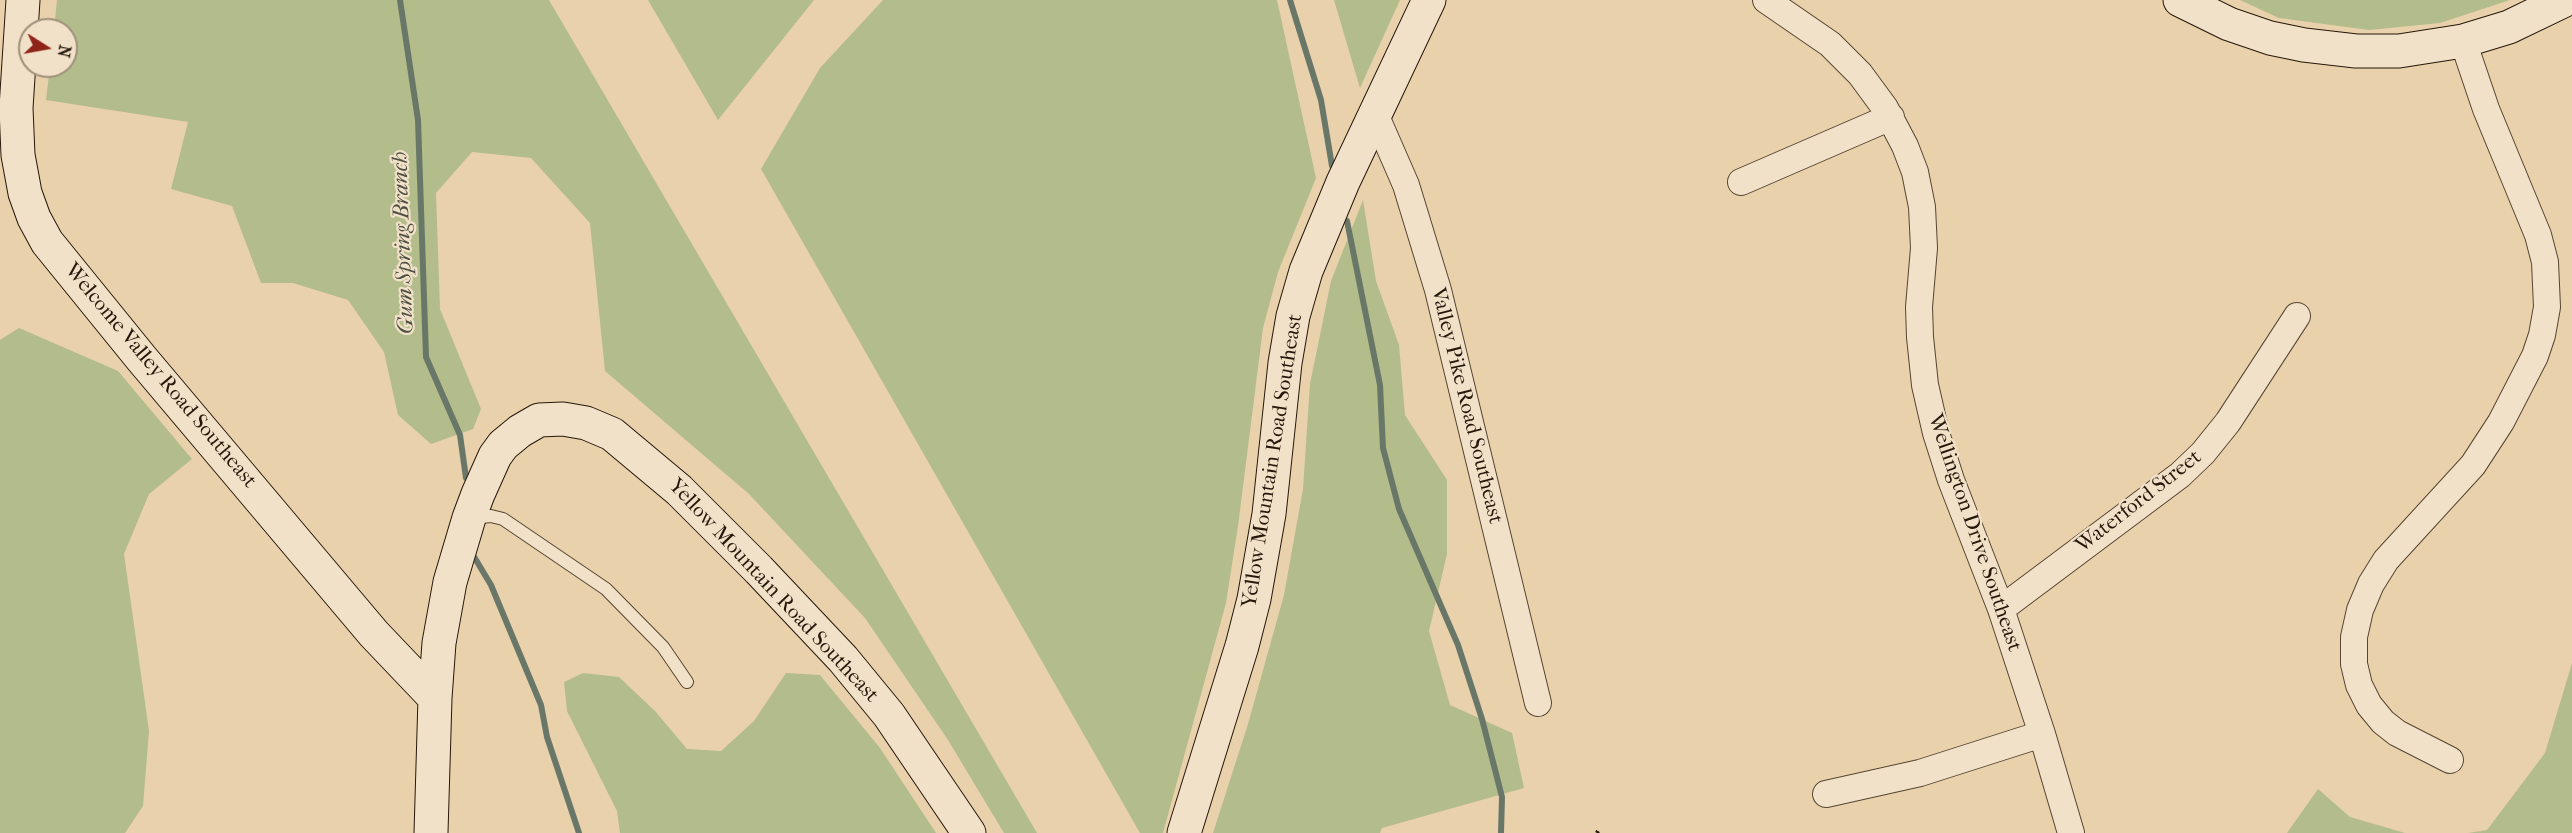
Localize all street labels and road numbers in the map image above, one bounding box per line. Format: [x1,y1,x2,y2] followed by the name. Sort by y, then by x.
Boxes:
[59,259,261,493] street label: Welcome Valley Road Southeast
[1424,285,1508,527] street label: Valley Pike Road Southeast
[1237,312,1309,610] street label: Yellow Mountain Road Southeast
[1922,411,2026,655] street label: Wellington Drive Southeast
[2071,445,2207,559] street label: Waterford Street
[663,474,883,708] street label: Yellow Mountain Road Southeast

